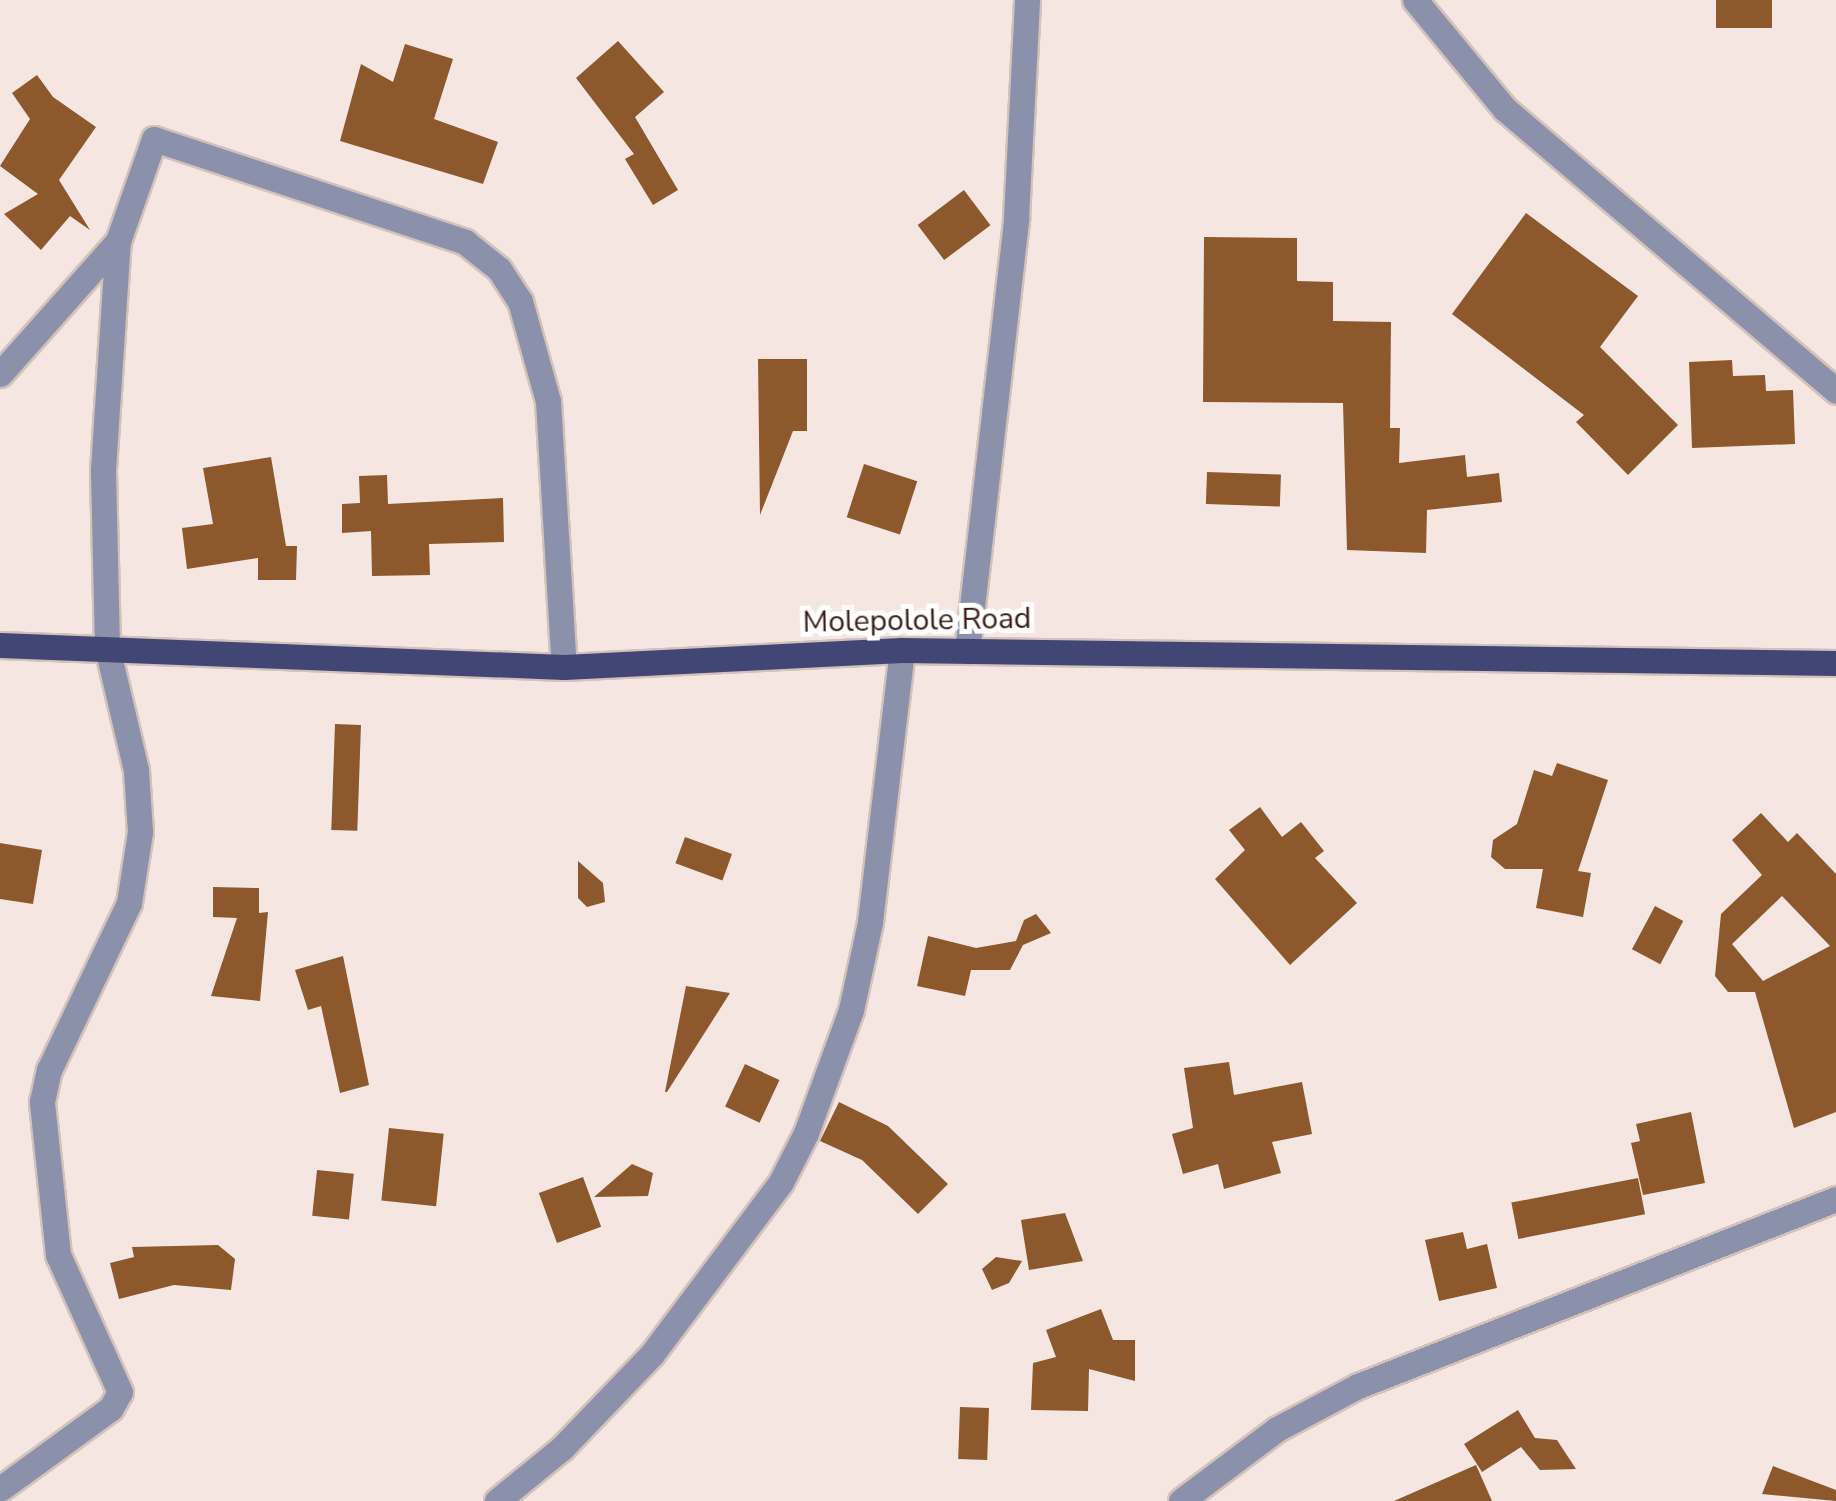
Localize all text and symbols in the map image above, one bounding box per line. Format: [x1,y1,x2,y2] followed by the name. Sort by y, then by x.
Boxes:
[802,601,1032,641] street label: Molepolole Road

